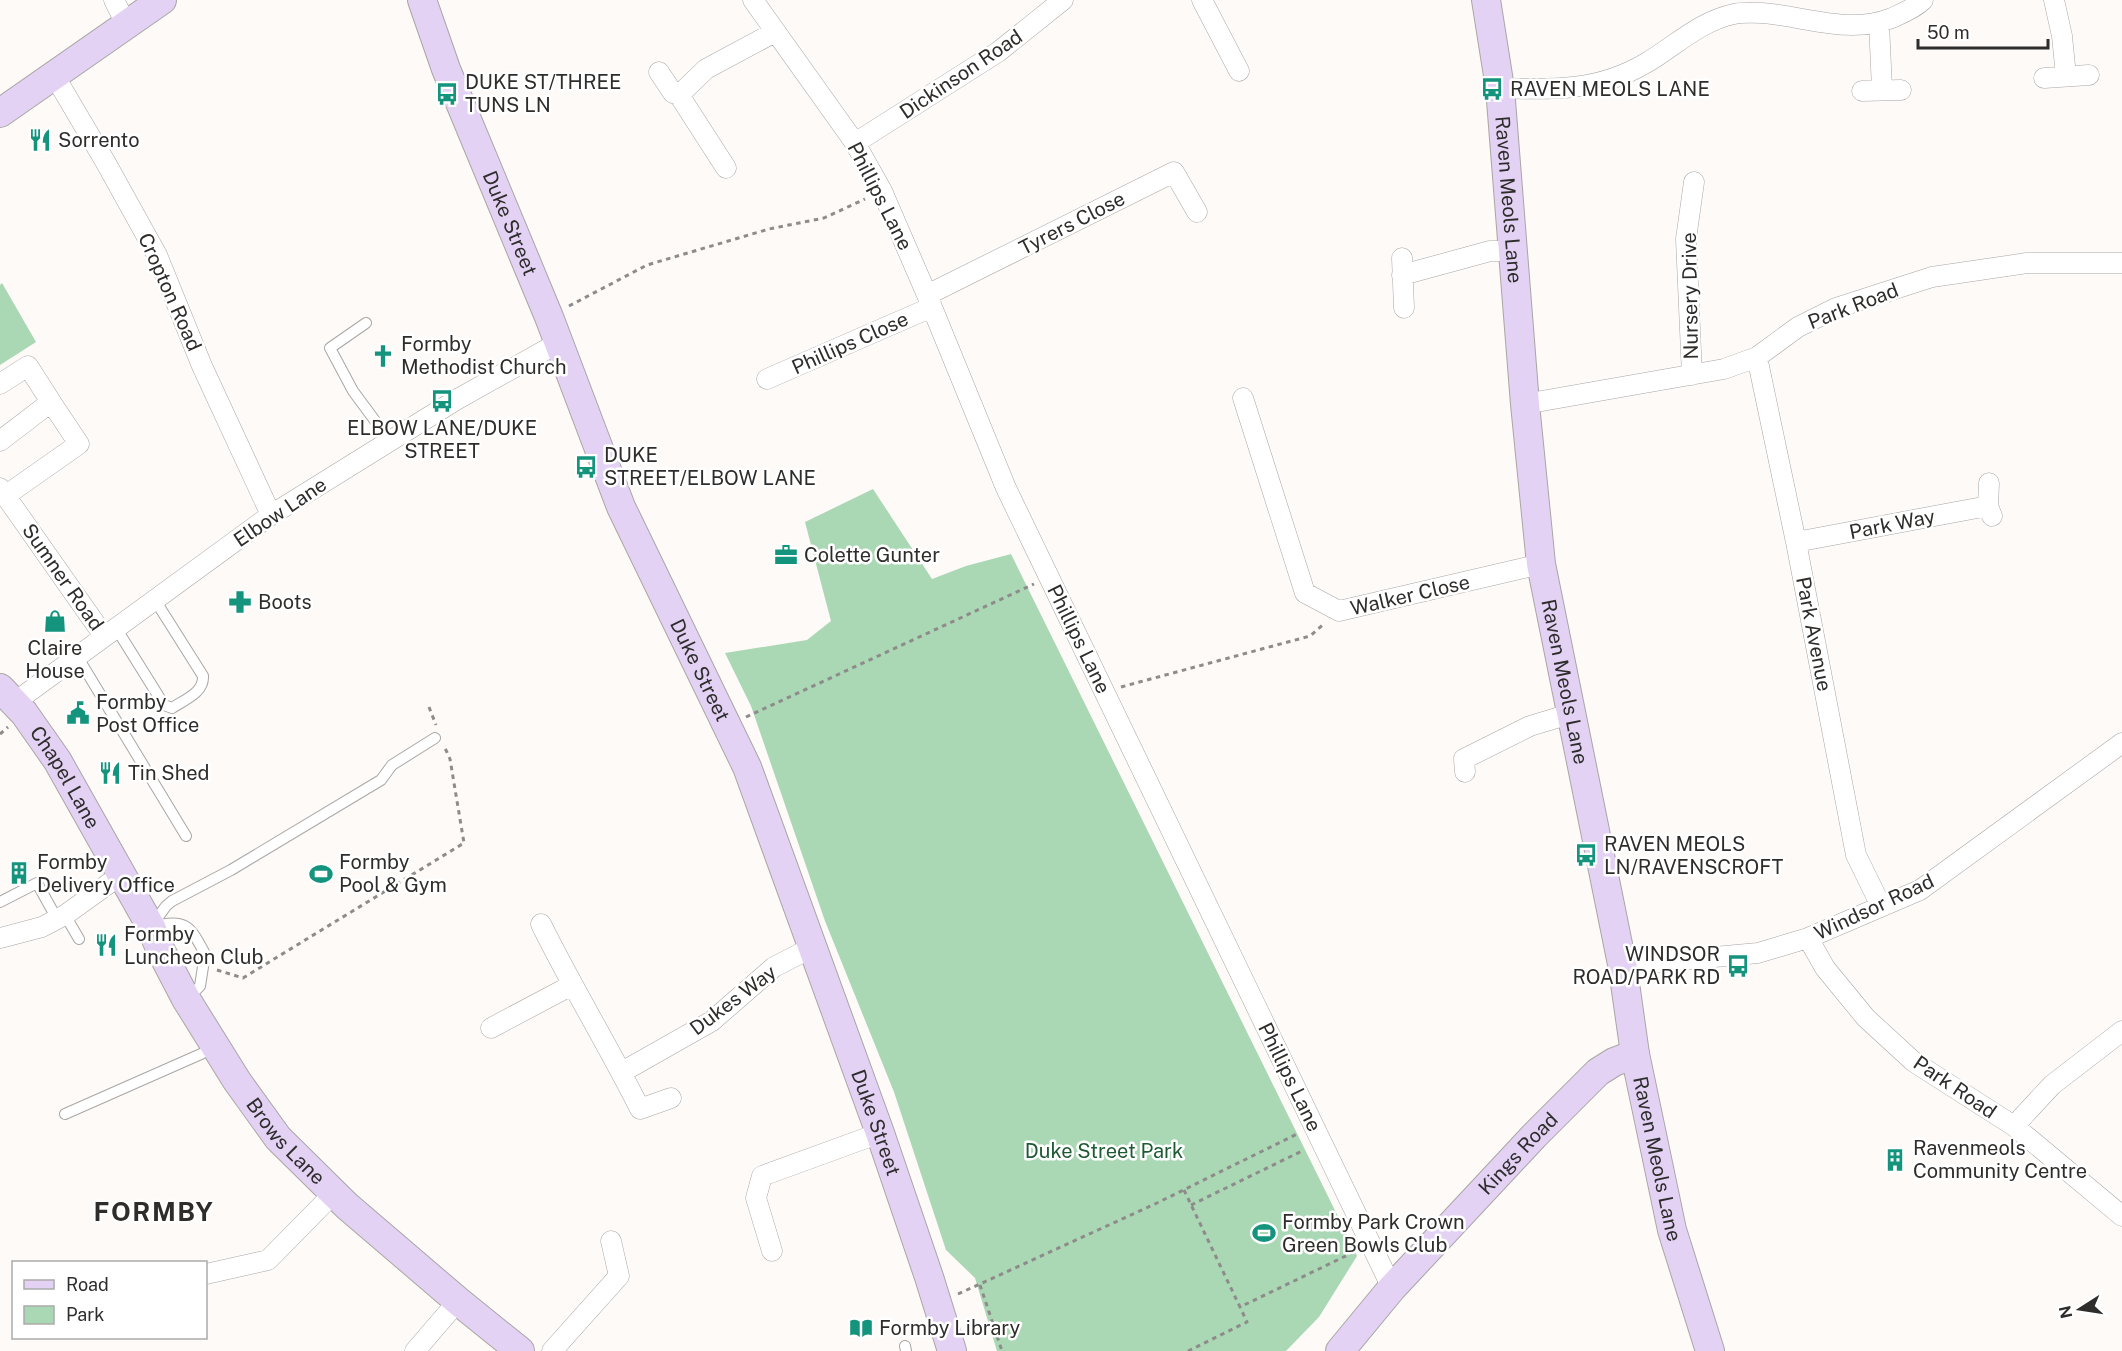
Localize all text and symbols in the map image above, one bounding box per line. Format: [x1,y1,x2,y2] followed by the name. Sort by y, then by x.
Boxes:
[1918,12,2048,50] scale bar
[1927,22,1970,43] text: 50 m
[895,24,1027,124] street label: Dickinson Road
[465,70,621,117] place label: DUKE ST/THREE TUNS LN
[1479,76,1505,102] bus stop icon: RAVEN MEOLS LANE
[1510,77,1710,101] place label: RAVEN MEOLS LANE
[434,81,460,107] bus stop icon: DUKE ST/THREE TUNS LN
[1490,115,1527,284] street label: Raven Meols Lane
[27,127,53,153] restaurant icon: Sorrento
[58,128,139,152] place label: Sorrento
[843,138,917,254] street label: Phillips Lane
[478,167,542,279] street label: Duke Street
[1015,186,1129,260] street label: Tyrers Close
[133,229,207,355] street label: Cropton Road
[1677,232,1703,360] street label: Nursery Drive
[1804,278,1902,334] street label: Park Road
[788,307,912,379] street label: Phillips Close
[401,332,567,379] place label: Formby Methodist Church
[370,343,396,369] church icon: Formby Methodist Church
[429,388,455,414] bus stop icon: ELBOW LANE/DUKE STREET
[347,416,537,463] place label: ELBOW LANE/DUKE STREET
[604,443,816,490] place label: DUKE STREET/ELBOW LANE
[573,454,599,480] bus stop icon: DUKE STREET/ELBOW LANE
[229,472,331,552] street label: Elbow Lane
[1847,504,1937,544] street label: Park Way
[17,519,109,635] street label: Sumner Road
[773,542,799,568] office icon: Colette Gunter
[804,543,940,567] place label: Colette Gunter
[1348,570,1472,620] street label: Walker Close
[1791,575,1837,693] street label: Park Avenue
[1042,581,1116,697] street label: Phillips Lane
[227,589,253,615] pharmacy icon: Boots
[258,590,312,614] place label: Boots
[1536,597,1593,766] street label: Raven Meols Lane
[42,608,68,634] shop icon: Claire House
[665,615,735,725] street label: Duke Street
[25,636,85,683] place label: Claire House
[96,690,199,737] place label: Formby Post Office
[65,700,91,726] public building icon: Formby Post Office
[25,721,105,833] street label: Chapel Lane
[97,760,123,786] restaurant icon: Tin Shed
[128,761,210,785] place label: Tin Shed
[1604,832,1784,879] place label: RAVEN MEOLS LN/RAVENSCROFT
[1573,842,1599,868] bus stop icon: RAVEN MEOLS LN/RAVENSCROFT
[37,850,175,897] place label: Formby Delivery Office
[339,850,447,897] place label: Formby Pool & Gym
[6,860,32,886] building icon: Formby Delivery Office
[308,861,334,887] sports icon: Formby Pool & Gym
[1810,869,1938,945] street label: Windsor Road
[124,922,263,969] place label: Formby Luncheon Club
[93,932,119,958] restaurant icon: Formby Luncheon Club
[1572,942,1720,989] place label: WINDSOR ROAD/PARK RD
[1725,953,1751,979] bus stop icon: WINDSOR ROAD/PARK RD
[685,960,781,1040] street label: Dukes Way
[1253,1019,1327,1135] street label: Phillips Lane
[1909,1051,2001,1123] street label: Park Road
[846,1066,906,1179] street label: Duke Street
[1628,1074,1687,1244] street label: Raven Meols Lane
[241,1093,330,1190] street label: Brows Lane
[1473,1107,1563,1200] street label: Kings Road
[1913,1136,2087,1183] place label: Ravenmeols Community Centre
[1025,1139,1183,1163] park label: Duke Street Park
[1882,1147,1908,1173] building icon: Ravenmeols Community Centre
[94,1196,214,1227] district label: FORMBY
[1282,1210,1465,1257] place label: Formby Park Crown Green Bowls Club
[1251,1220,1277,1246] sports icon: Formby Park Crown Green Bowls Club
[12,1261,207,1339] legend
[66,1274,109,1295] text: Road
[2050,1279,2110,1339] north arrow
[66,1304,104,1325] text: Park
[2055,1304,2076,1320] text: N
[848,1315,874,1341] library icon: Formby Library
[879,1316,1020,1340] place label: Formby Library

